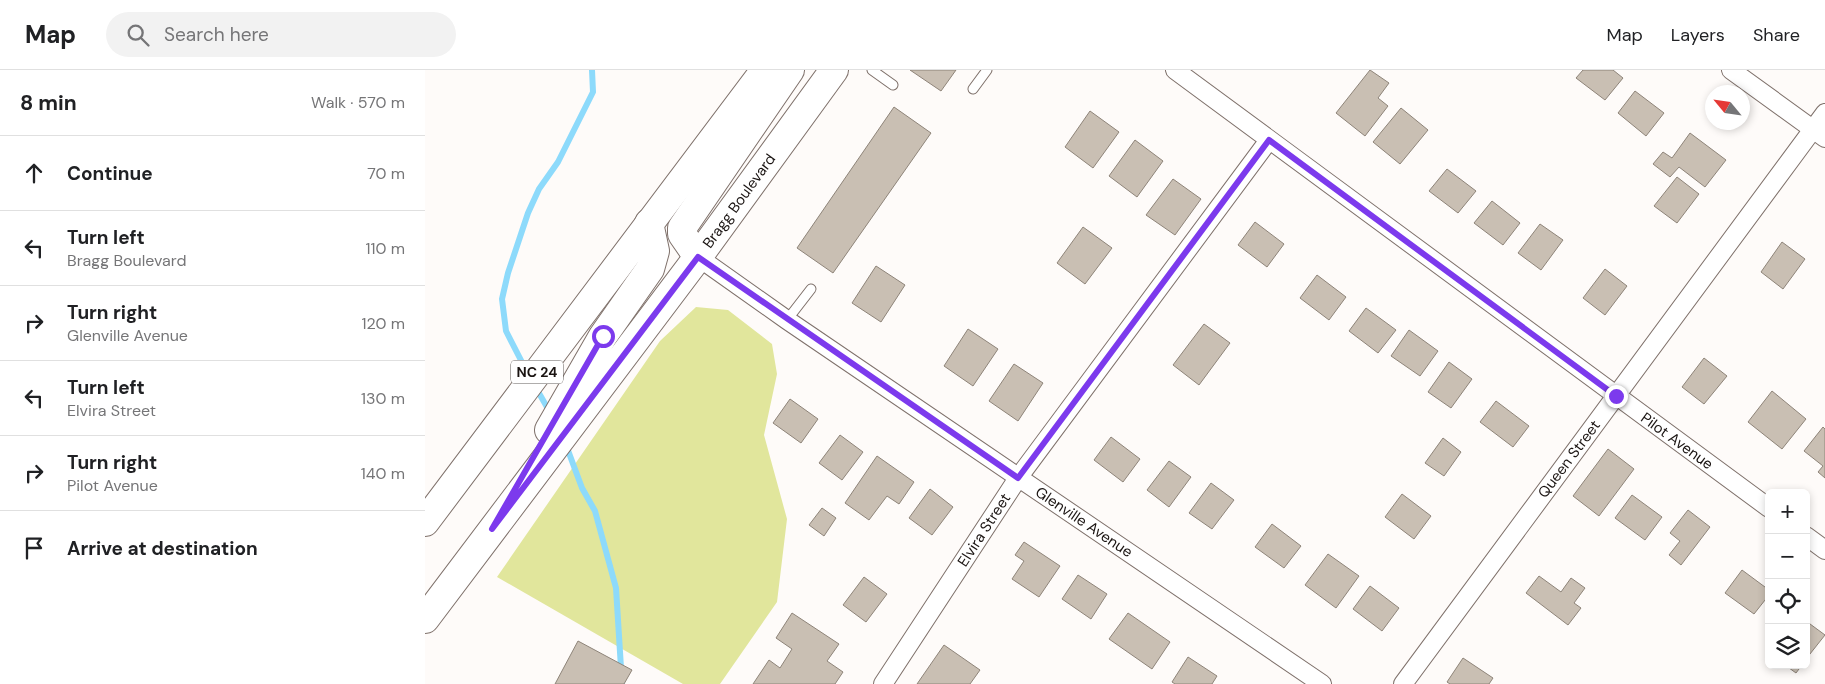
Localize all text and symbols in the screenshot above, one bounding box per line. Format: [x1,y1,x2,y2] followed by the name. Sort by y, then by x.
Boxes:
[106,12,456,57] search box
[25,19,76,50] text: Map
[124,21,152,49] icon: search
[164,22,269,47] text: Search here
[1607,23,1643,47] text: Map
[1671,23,1725,47] text: Layers
[1753,23,1800,47] text: Share
[1705,85,1750,130] north arrow
[20,89,77,117] text: 8 min
[311,92,405,113] text: Walk · 570 m
[698,150,780,252] street label: Bragg Boulevard
[20,159,48,187] icon: ahead
[67,161,153,186] text: Continue
[367,163,405,184] text: 70 m
[67,225,145,250] text: Turn left
[20,234,48,262] icon: left
[366,238,405,259] text: 110 m
[67,250,186,271] text: Bragg Boulevard
[67,300,157,325] text: Turn right
[20,309,48,337] icon: right
[361,313,405,334] text: 120 m
[67,325,188,346] text: Glenville Avenue
[592,325,615,348] route start
[511,360,563,384] road number: NC 24
[67,375,145,400] text: Turn left
[20,384,48,412] icon: left
[1605,385,1628,408] route end
[361,388,405,409] text: 130 m
[67,400,156,421] text: Elvira Street
[1637,408,1717,474] street label: Pilot Avenue
[1533,416,1605,502] street label: Queen Street
[67,450,157,475] text: Turn right
[20,459,48,487] icon: right
[361,463,405,484] text: 140 m
[67,475,158,496] text: Pilot Avenue
[1031,482,1137,562] street label: Glenville Avenue
[953,489,1015,570] street label: Elvira Street
[1765,489,1810,669] map controls
[1765,489,1810,534] button: +
[20,534,48,562] icon: arrive
[1765,534,1810,579] button: −
[67,536,258,561] text: Arrive at destination
[1765,579,1810,624] button: locate
[1765,624,1810,669] button: layers

